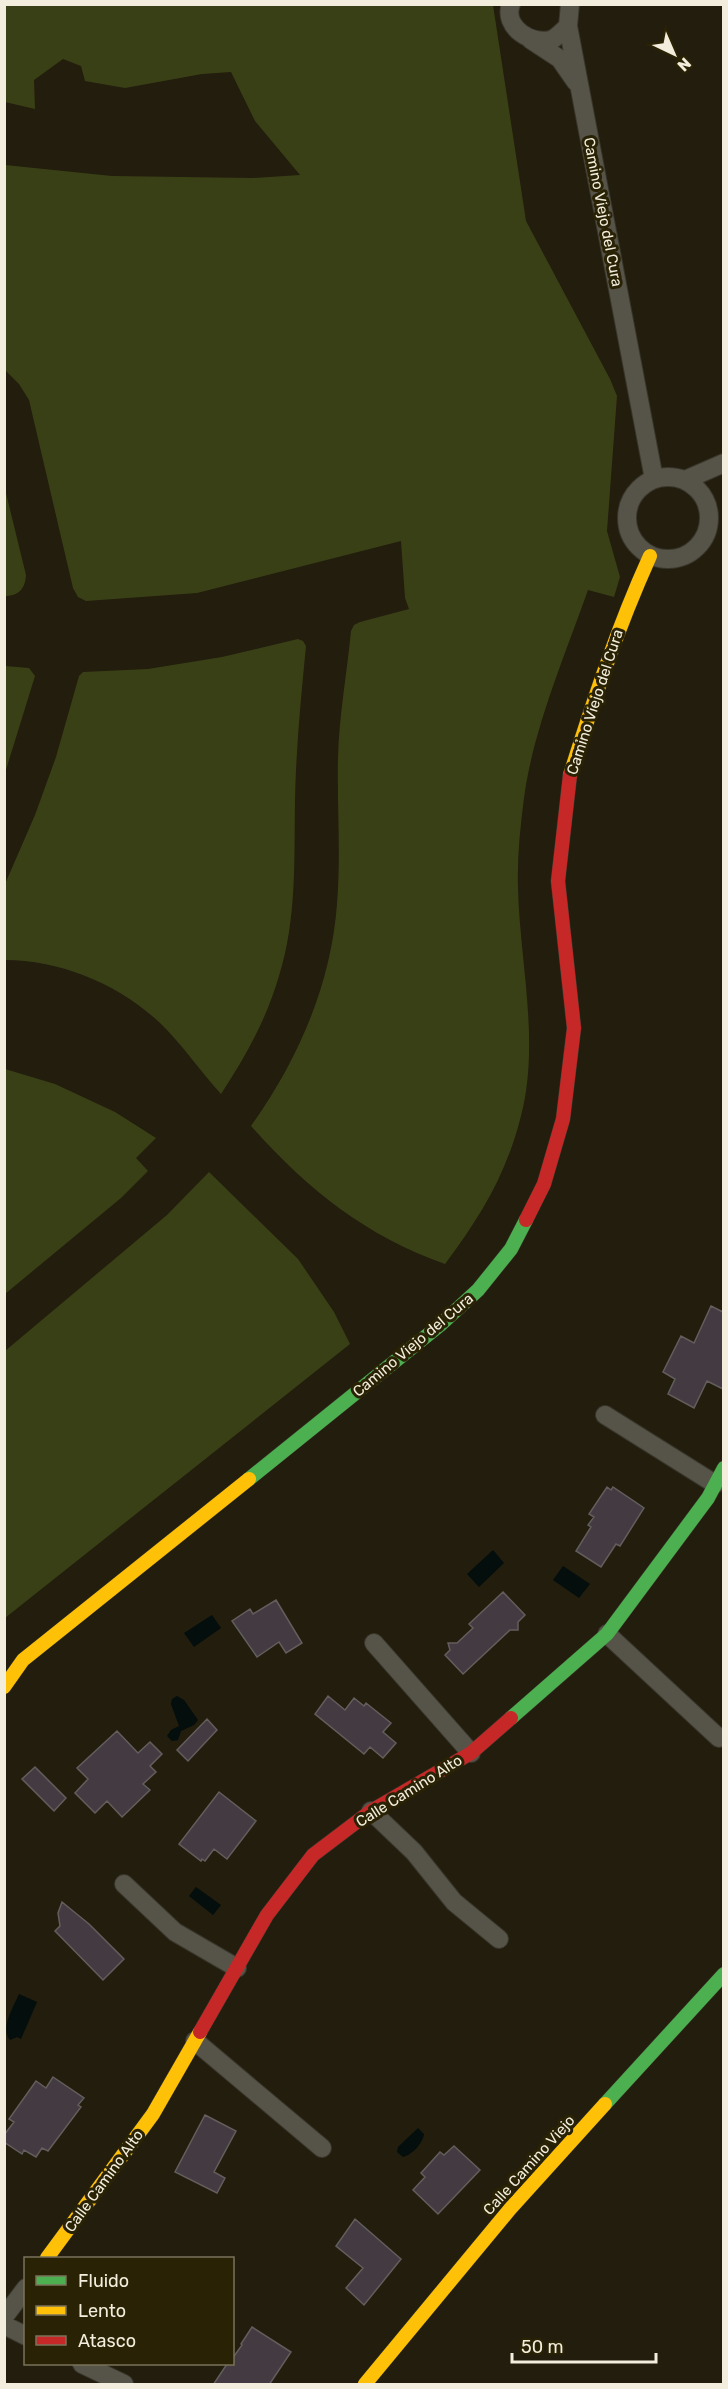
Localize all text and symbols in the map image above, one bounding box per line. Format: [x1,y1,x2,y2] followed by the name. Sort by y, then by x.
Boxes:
[644,24,704,84] north arrow
[673,54,695,75] text: N
[580,136,626,288] street label: Camino Viejo del Cura
[563,627,627,777] street label: Camino Viejo del Cura
[349,1289,477,1401] street label: Camino Viejo del Cura
[352,1751,466,1831] street label: Calle Camino Alto
[479,2111,579,2219] street label: Calle Camino Viejo
[61,2126,147,2236] street label: Calle Camino Alto
[24,2257,234,2365] legend
[78,2270,129,2292] text: Fluido
[78,2300,126,2322] text: Lento
[512,2326,656,2364] scale bar
[78,2330,136,2352] text: Atasco
[521,2336,564,2358] text: 50 m

